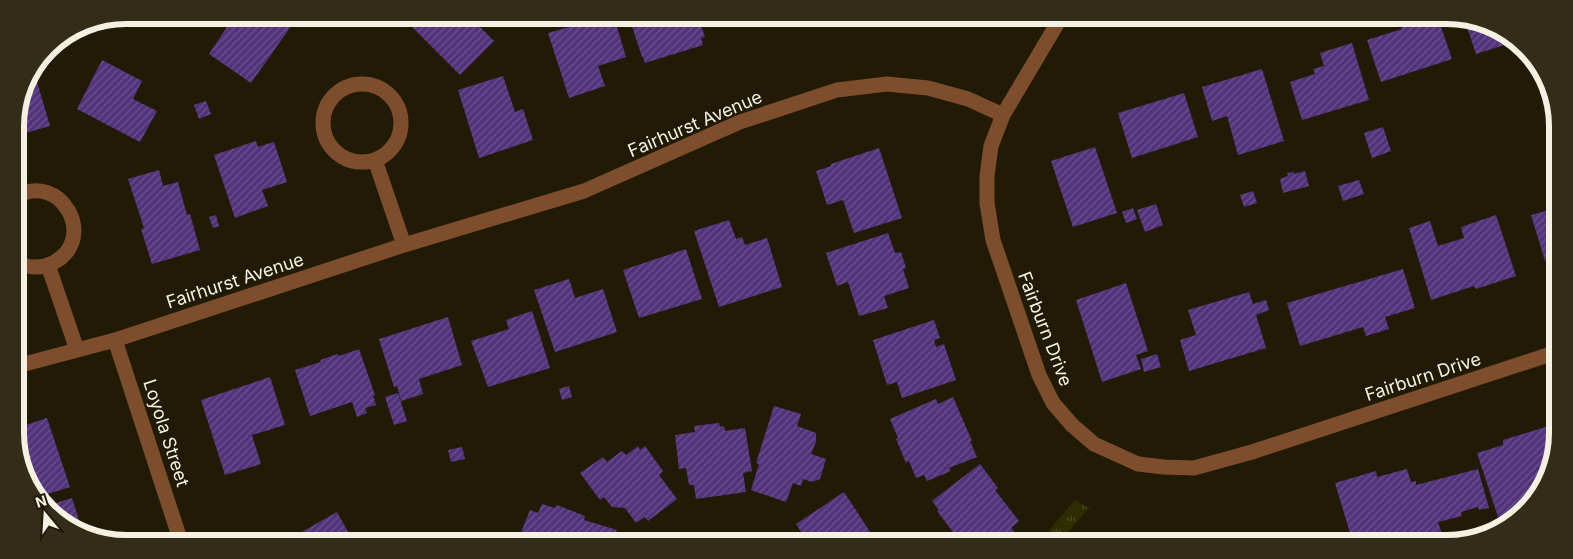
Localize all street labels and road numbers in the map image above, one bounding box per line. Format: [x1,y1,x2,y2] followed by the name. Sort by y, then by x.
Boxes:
[625,86,765,161] street label: Fairhurst Avenue
[163,248,306,313] street label: Fairhurst Avenue
[1014,269,1077,389] street label: Fairburn Drive
[1362,348,1484,405] street label: Fairburn Drive
[139,377,194,489] street label: Loyola Street

